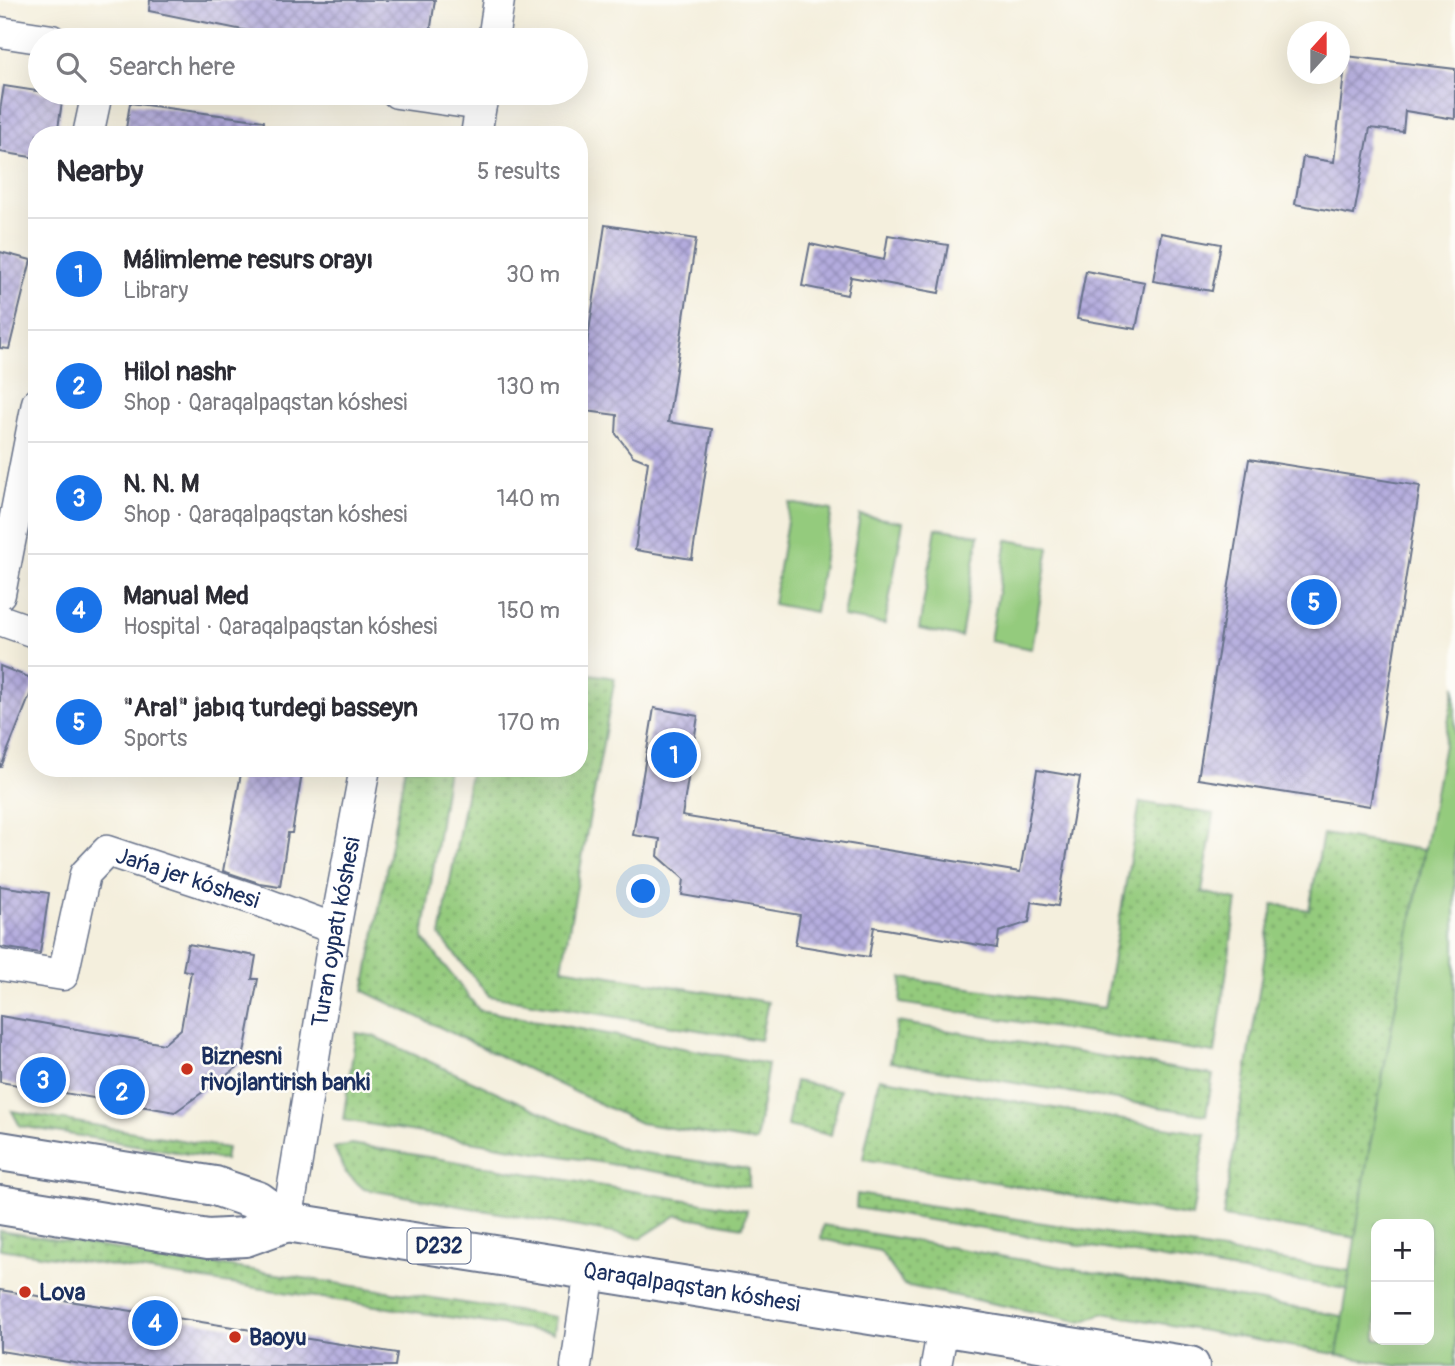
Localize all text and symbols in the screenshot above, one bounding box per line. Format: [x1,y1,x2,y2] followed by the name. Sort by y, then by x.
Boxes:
[1287,21,1350,84] north arrow
[28,28,588,105] search box
[52,48,90,86] icon: search
[108,51,235,83] text: Search here
[56,153,143,190] text: Nearby
[477,157,560,186] text: 5 results
[123,244,373,276] text: Málimleme resurs orayı
[75,260,84,289] text: 1
[506,260,560,289] text: 30 m
[123,276,188,305] text: Library
[123,356,236,388] text: Hilol nashr
[73,372,85,401] text: 2
[497,372,560,401] text: 130 m
[123,388,407,417] text: Shop · Qaraqalpaqstan kóshesi
[123,468,200,500] text: N. N. M
[73,484,85,513] text: 3
[497,484,560,513] text: 140 m
[123,500,407,529] text: Shop · Qaraqalpaqstan kóshesi
[1291,576,1337,628] pin: 5
[123,580,249,612] text: Manual Med
[72,596,86,625] text: 4
[497,596,560,625] text: 150 m
[123,612,437,641] text: Hospital · Qaraqalpaqstan kóshesi
[123,692,418,724] text: "Aral" jabıq turdegi basseyn
[73,708,85,737] text: 5
[498,708,560,737] text: 170 m
[123,724,187,753] text: Sports
[651,729,697,781] pin: 1
[305,835,366,1029] street label: Turan oypatı kóshesi
[112,840,263,915] street label: Jańa jer kóshesi
[626,874,660,908] your location
[201,1042,370,1097] place label: Biznesni rivojlantirish banki
[20,1054,66,1106] pin: 3
[179,1061,195,1077] marker: Biznesni rivojlantirish banki
[99,1066,145,1118] pin: 2
[1371,1219,1434,1345] map controls
[1371,1219,1434,1282] button: +
[408,1228,471,1264] road number: D232
[581,1255,802,1318] street label: Qaraqalpaqstan kóshesi
[39,1278,86,1307] place label: Lova
[1371,1282,1434,1345] button: −
[17,1284,33,1300] marker: Lova
[132,1297,178,1349] pin: 4
[249,1323,306,1352] place label: Baoyu
[227,1329,243,1345] marker: Baoyu

